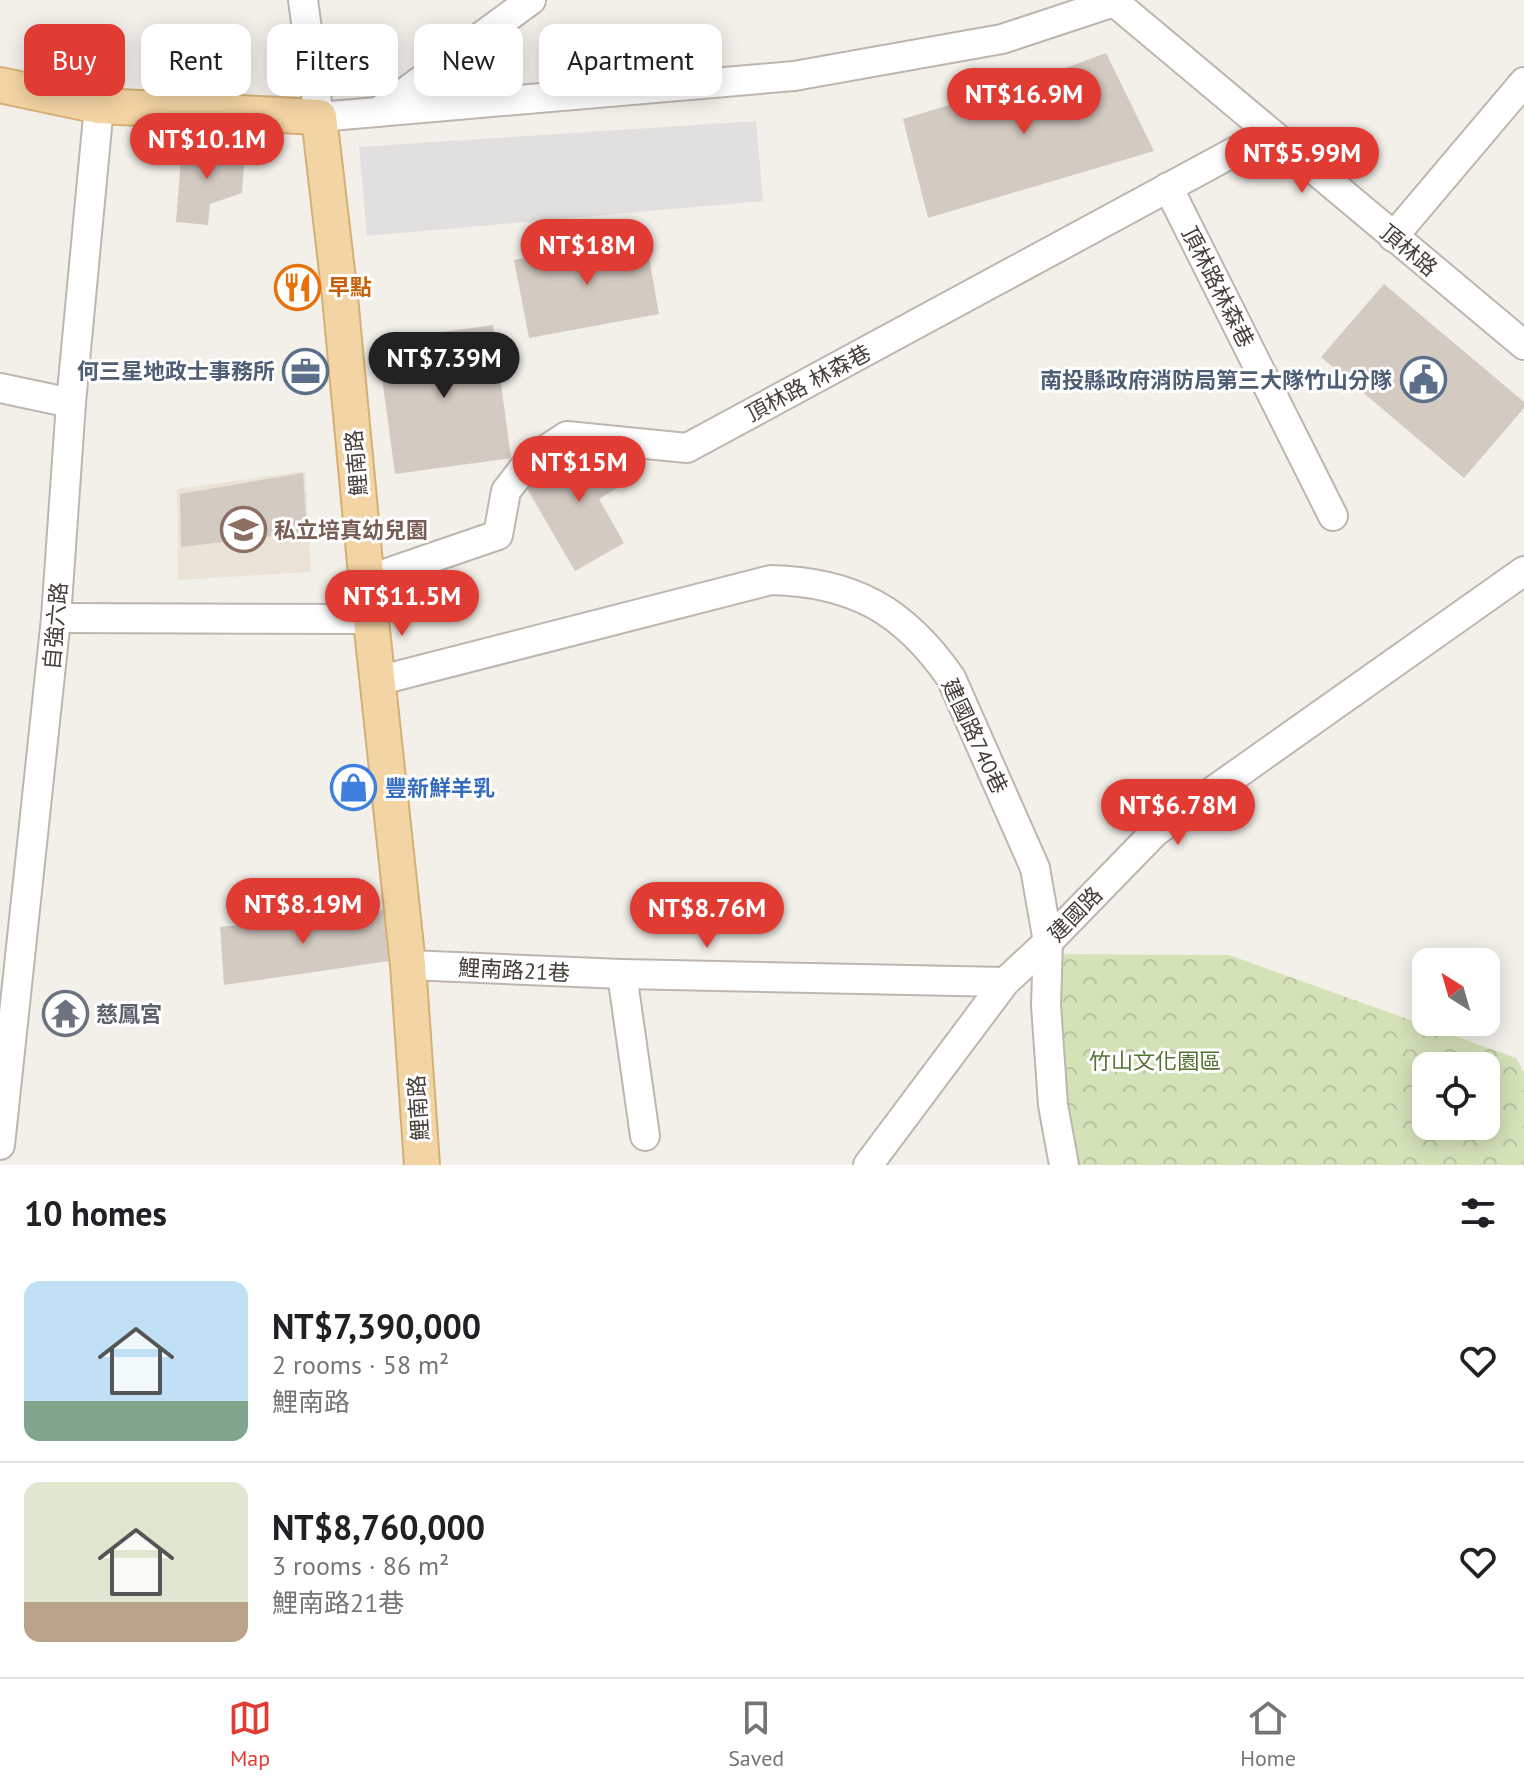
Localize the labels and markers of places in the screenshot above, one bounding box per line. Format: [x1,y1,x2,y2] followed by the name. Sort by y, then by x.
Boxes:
[941,68,1107,136] pin: NT$16.9M
[124,113,290,181] pin: NT$10.1M
[1219,127,1385,195] pin: NT$5.99M
[522,219,652,287] pin: NT$18M
[273,263,321,311] restaurant icon: 早點
[328,273,372,301] place label: 早點
[361,332,527,400] pin: NT$7.39M
[282,347,330,395] office icon: 何三星地政士事務所
[1399,356,1447,404] public building icon: 南投縣政府消防局第三大隊竹山分隊
[77,357,275,385] place label: 何三星地政士事務所
[1040,366,1392,394] place label: 南投縣政府消防局第三大隊竹山分隊
[514,436,644,504] pin: NT$15M
[219,506,267,554] school or university icon: 私立培真幼兒園
[274,516,428,544] place label: 私立培真幼兒園
[319,570,485,638] pin: NT$11.5M
[330,764,378,812] shop icon: 豐新鮮羊乳
[385,774,495,802] place label: 豐新鮮羊乳
[1095,779,1261,847] pin: NT$6.78M
[220,878,386,946] pin: NT$8.19M
[624,882,790,950] pin: NT$8.76M
[41,990,89,1038] temple icon: 慈鳳宮
[96,1000,162,1028] place label: 慈鳳宮

